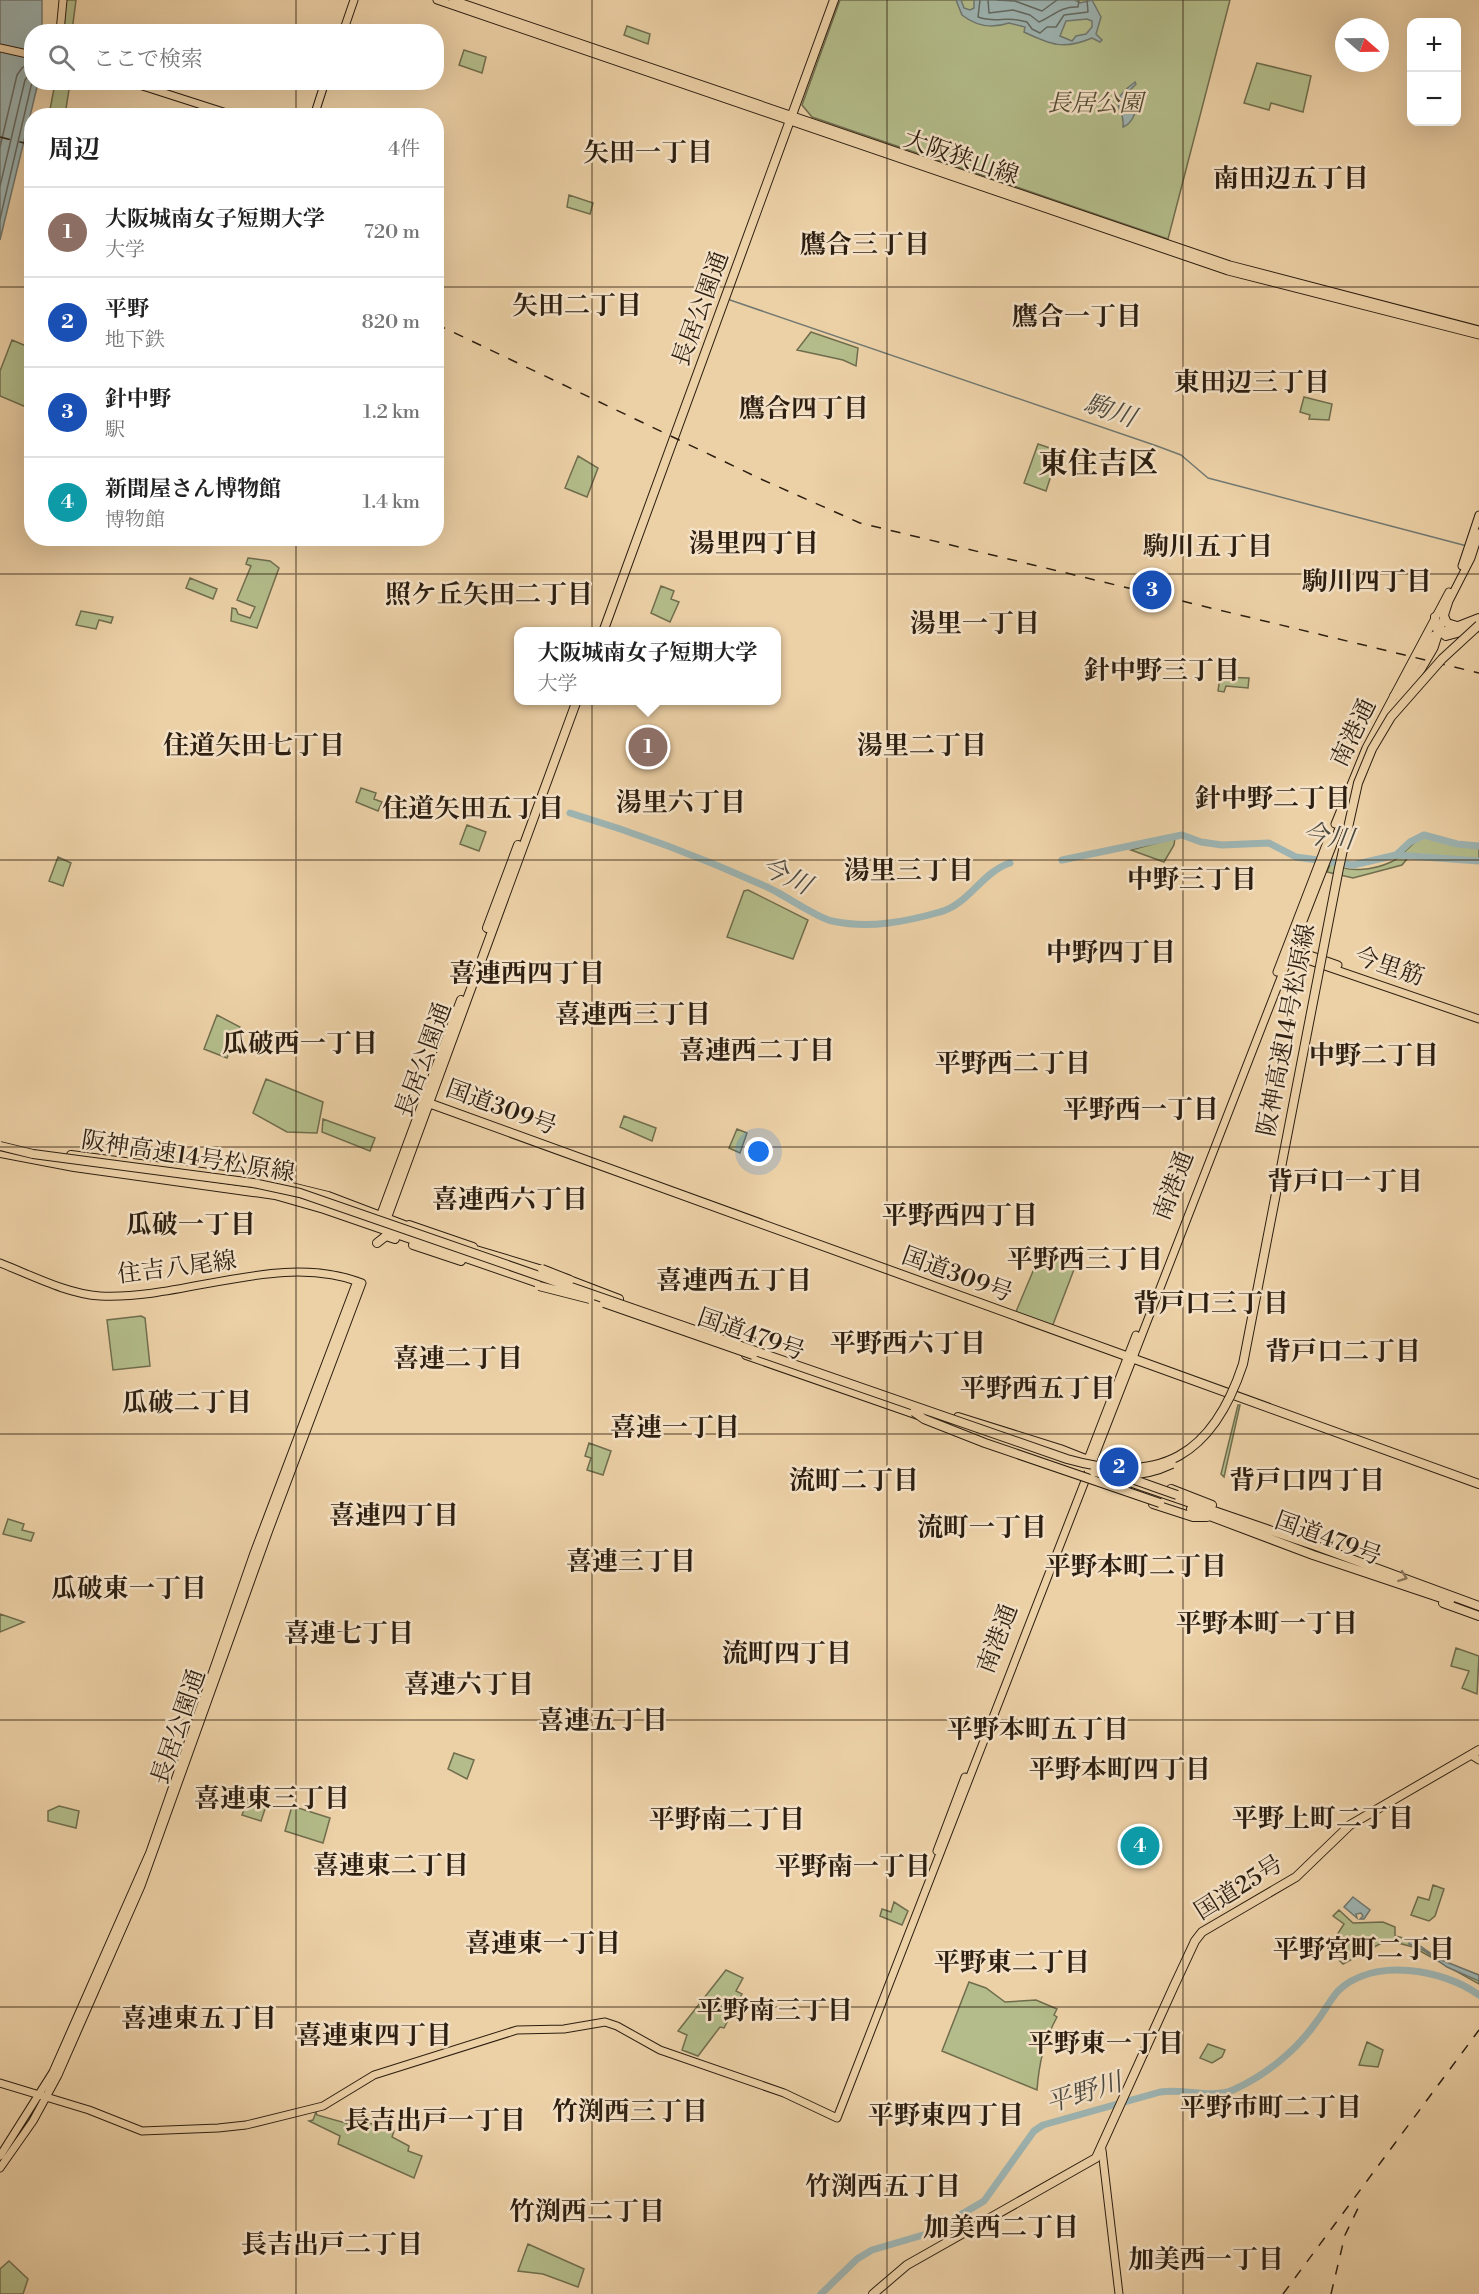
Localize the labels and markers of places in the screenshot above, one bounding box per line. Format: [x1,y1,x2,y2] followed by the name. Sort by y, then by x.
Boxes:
[1132,568,1172,612] pin: 3
[628,724,668,770] pin: 1
[1100,1444,1138,1490] pin: 2
[1120,1824,1160,1868] pin: 4

